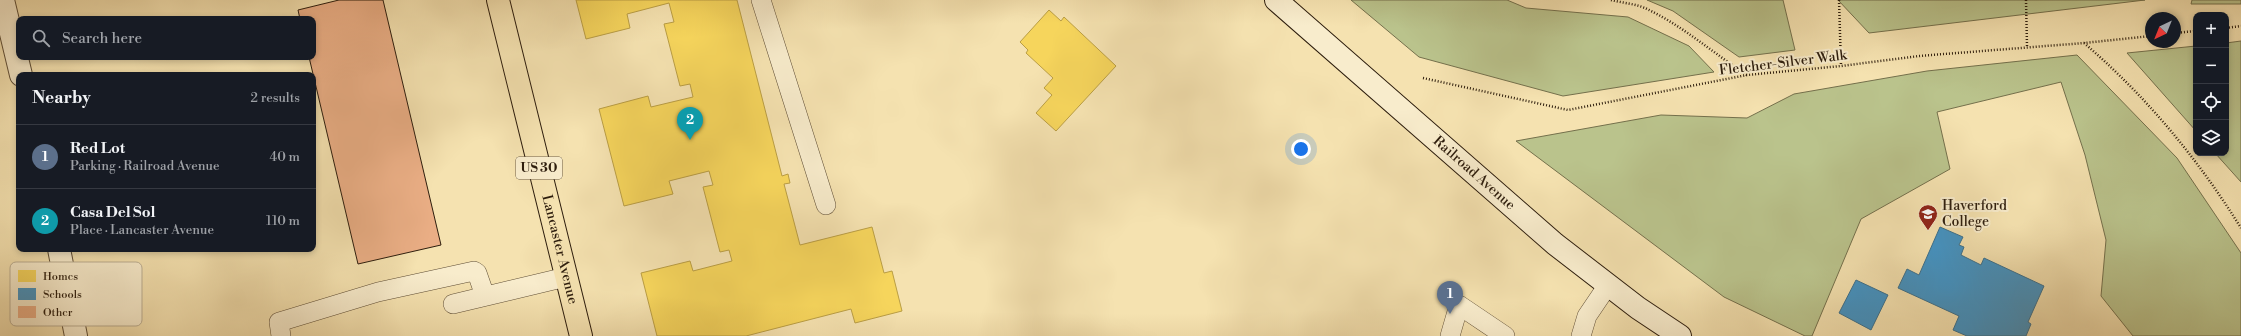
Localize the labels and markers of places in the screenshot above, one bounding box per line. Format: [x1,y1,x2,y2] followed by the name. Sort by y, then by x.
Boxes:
[677,107,703,140] pin: 2
[1942,197,2007,231] place label: Haverford College
[1917,203,1939,231] school or university icon: Haverford College
[1437,281,1463,314] pin: 1

